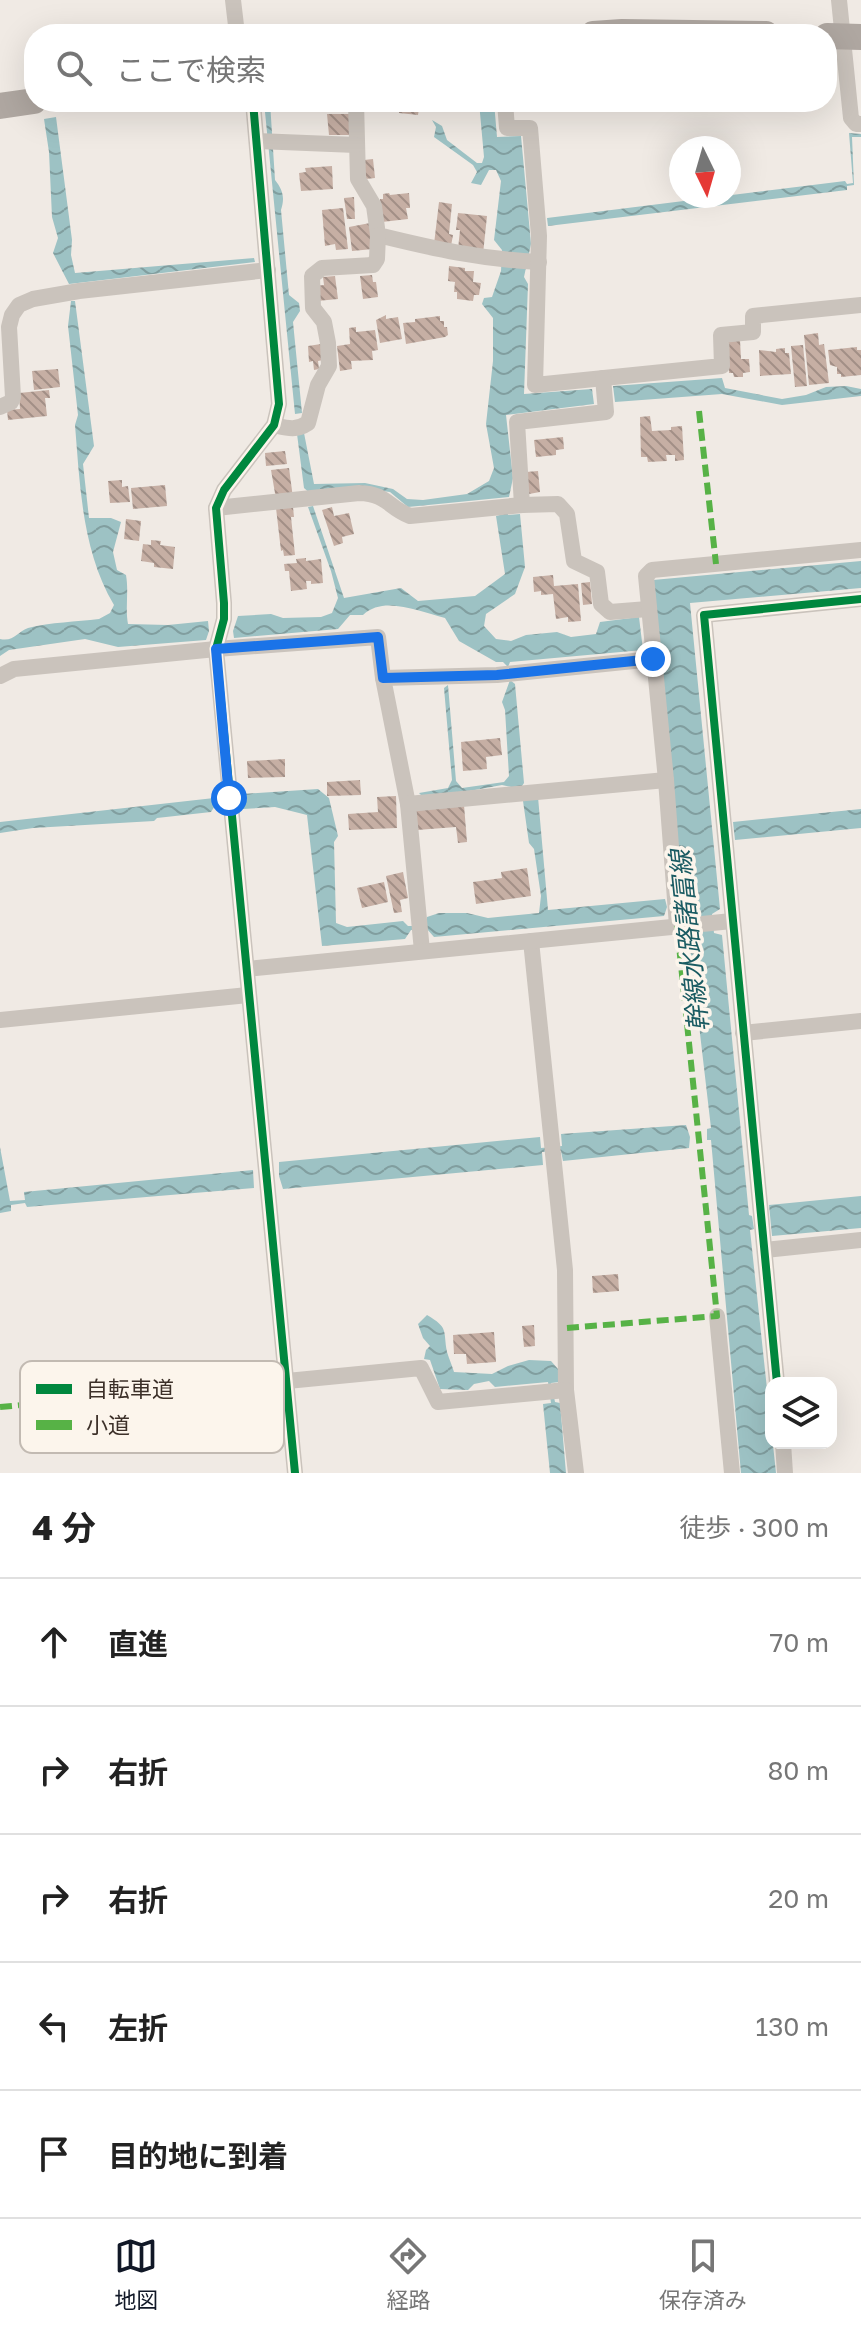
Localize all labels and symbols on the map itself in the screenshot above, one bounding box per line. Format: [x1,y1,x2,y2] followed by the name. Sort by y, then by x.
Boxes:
[669,136,741,208] north arrow
[635,641,671,677] route end
[211,780,247,816] route start
[664,846,714,1033] water label: 幹線水路諸富線
[20,1361,284,1453] legend
[86,1375,174,1402] text: 自転車道
[86,1411,130,1438] text: 小道

